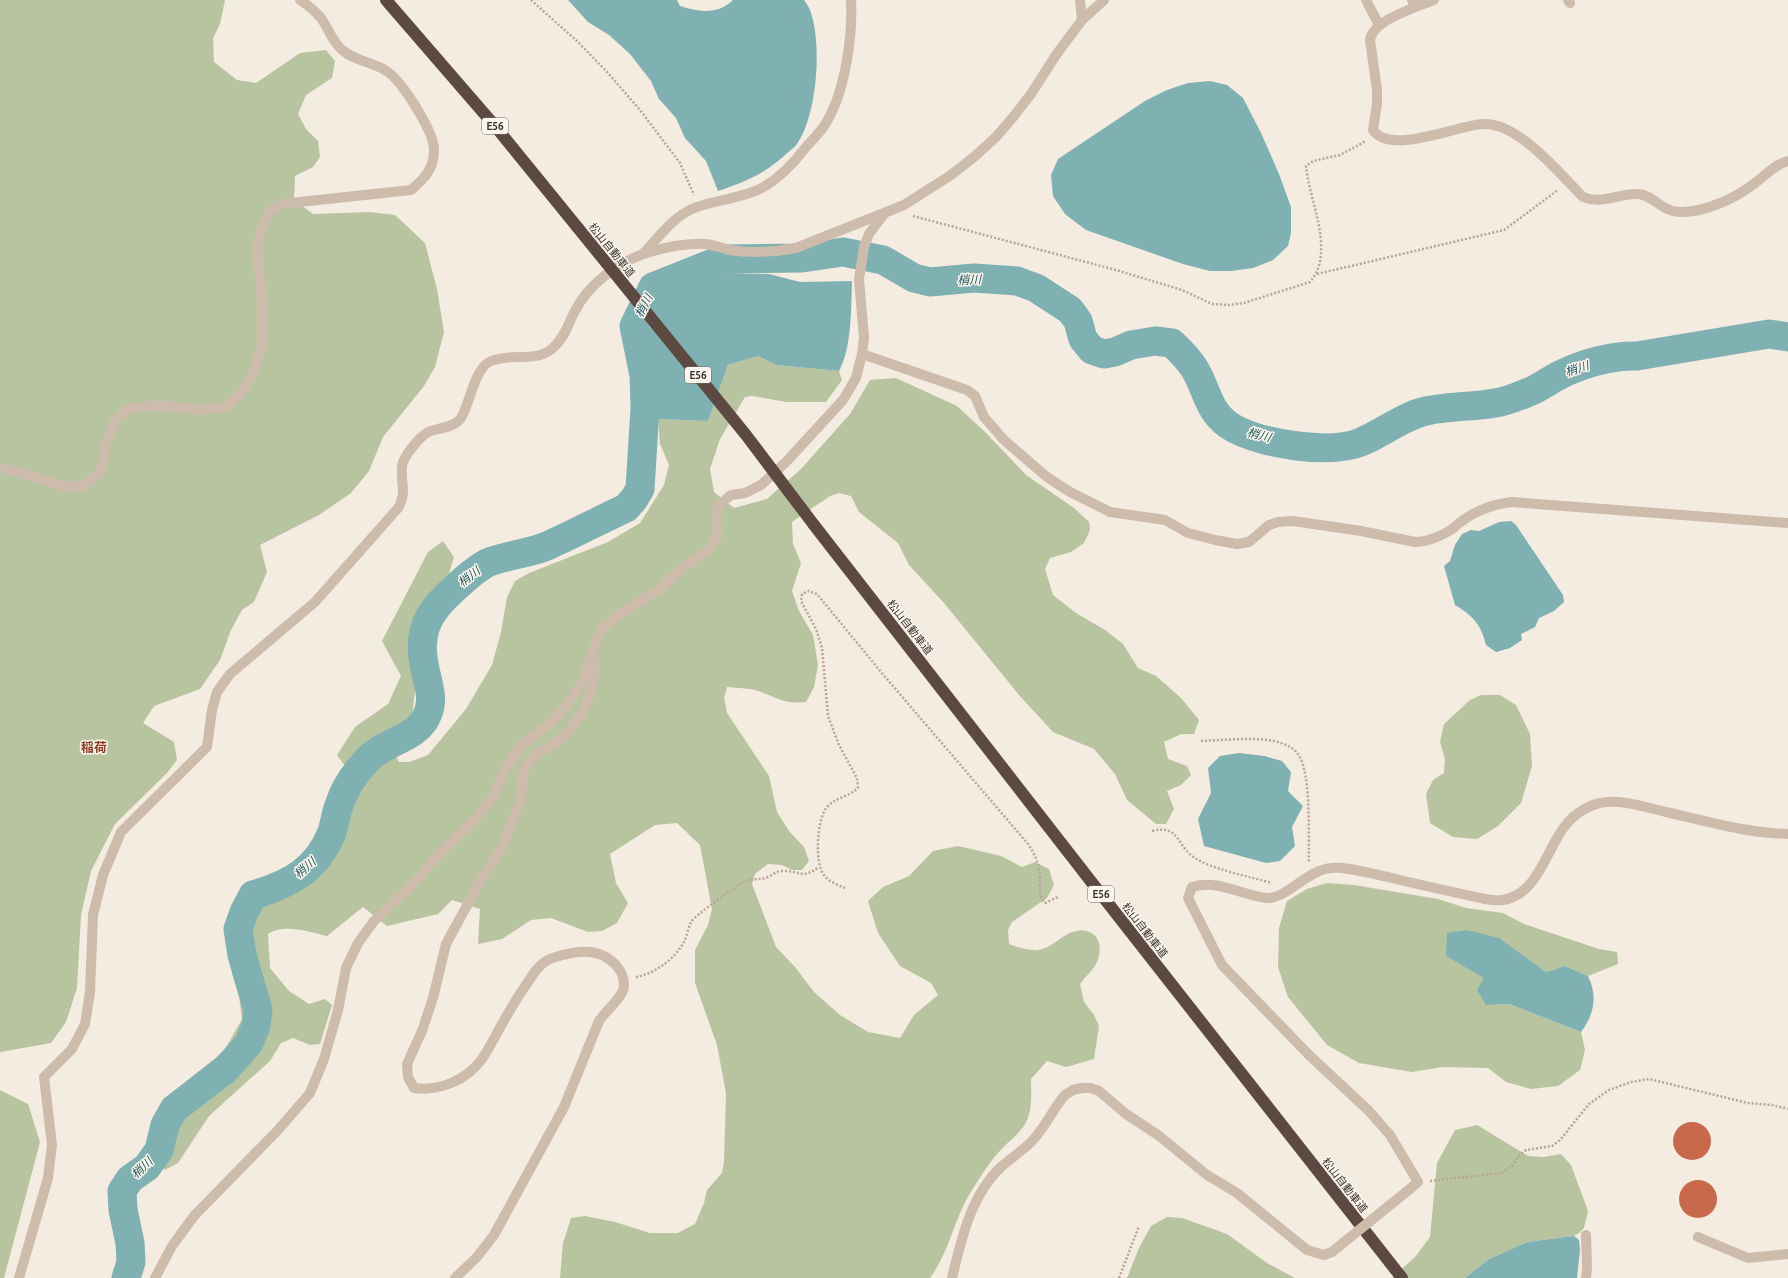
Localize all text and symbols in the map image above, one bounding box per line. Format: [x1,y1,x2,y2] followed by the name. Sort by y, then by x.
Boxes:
[482,118,508,134] road number: E56
[587,221,637,279] street label: 松山自動車道
[957,273,983,286] water label: 梢川
[632,290,656,319] water label: 梢川
[1563,358,1592,378] water label: 梢川
[685,367,711,383] road number: E56
[1246,425,1274,444] water label: 梢川
[455,563,484,589] water label: 梢川
[885,597,935,657] street label: 松山自動車道
[81,740,107,754] district label: 稲荷
[291,854,319,880] water label: 梢川
[1088,886,1114,902] road number: E56
[1120,900,1170,960] street label: 松山自動車道
[128,1153,156,1181] water label: 梢川
[1320,1155,1370,1215] street label: 松山自動車道

